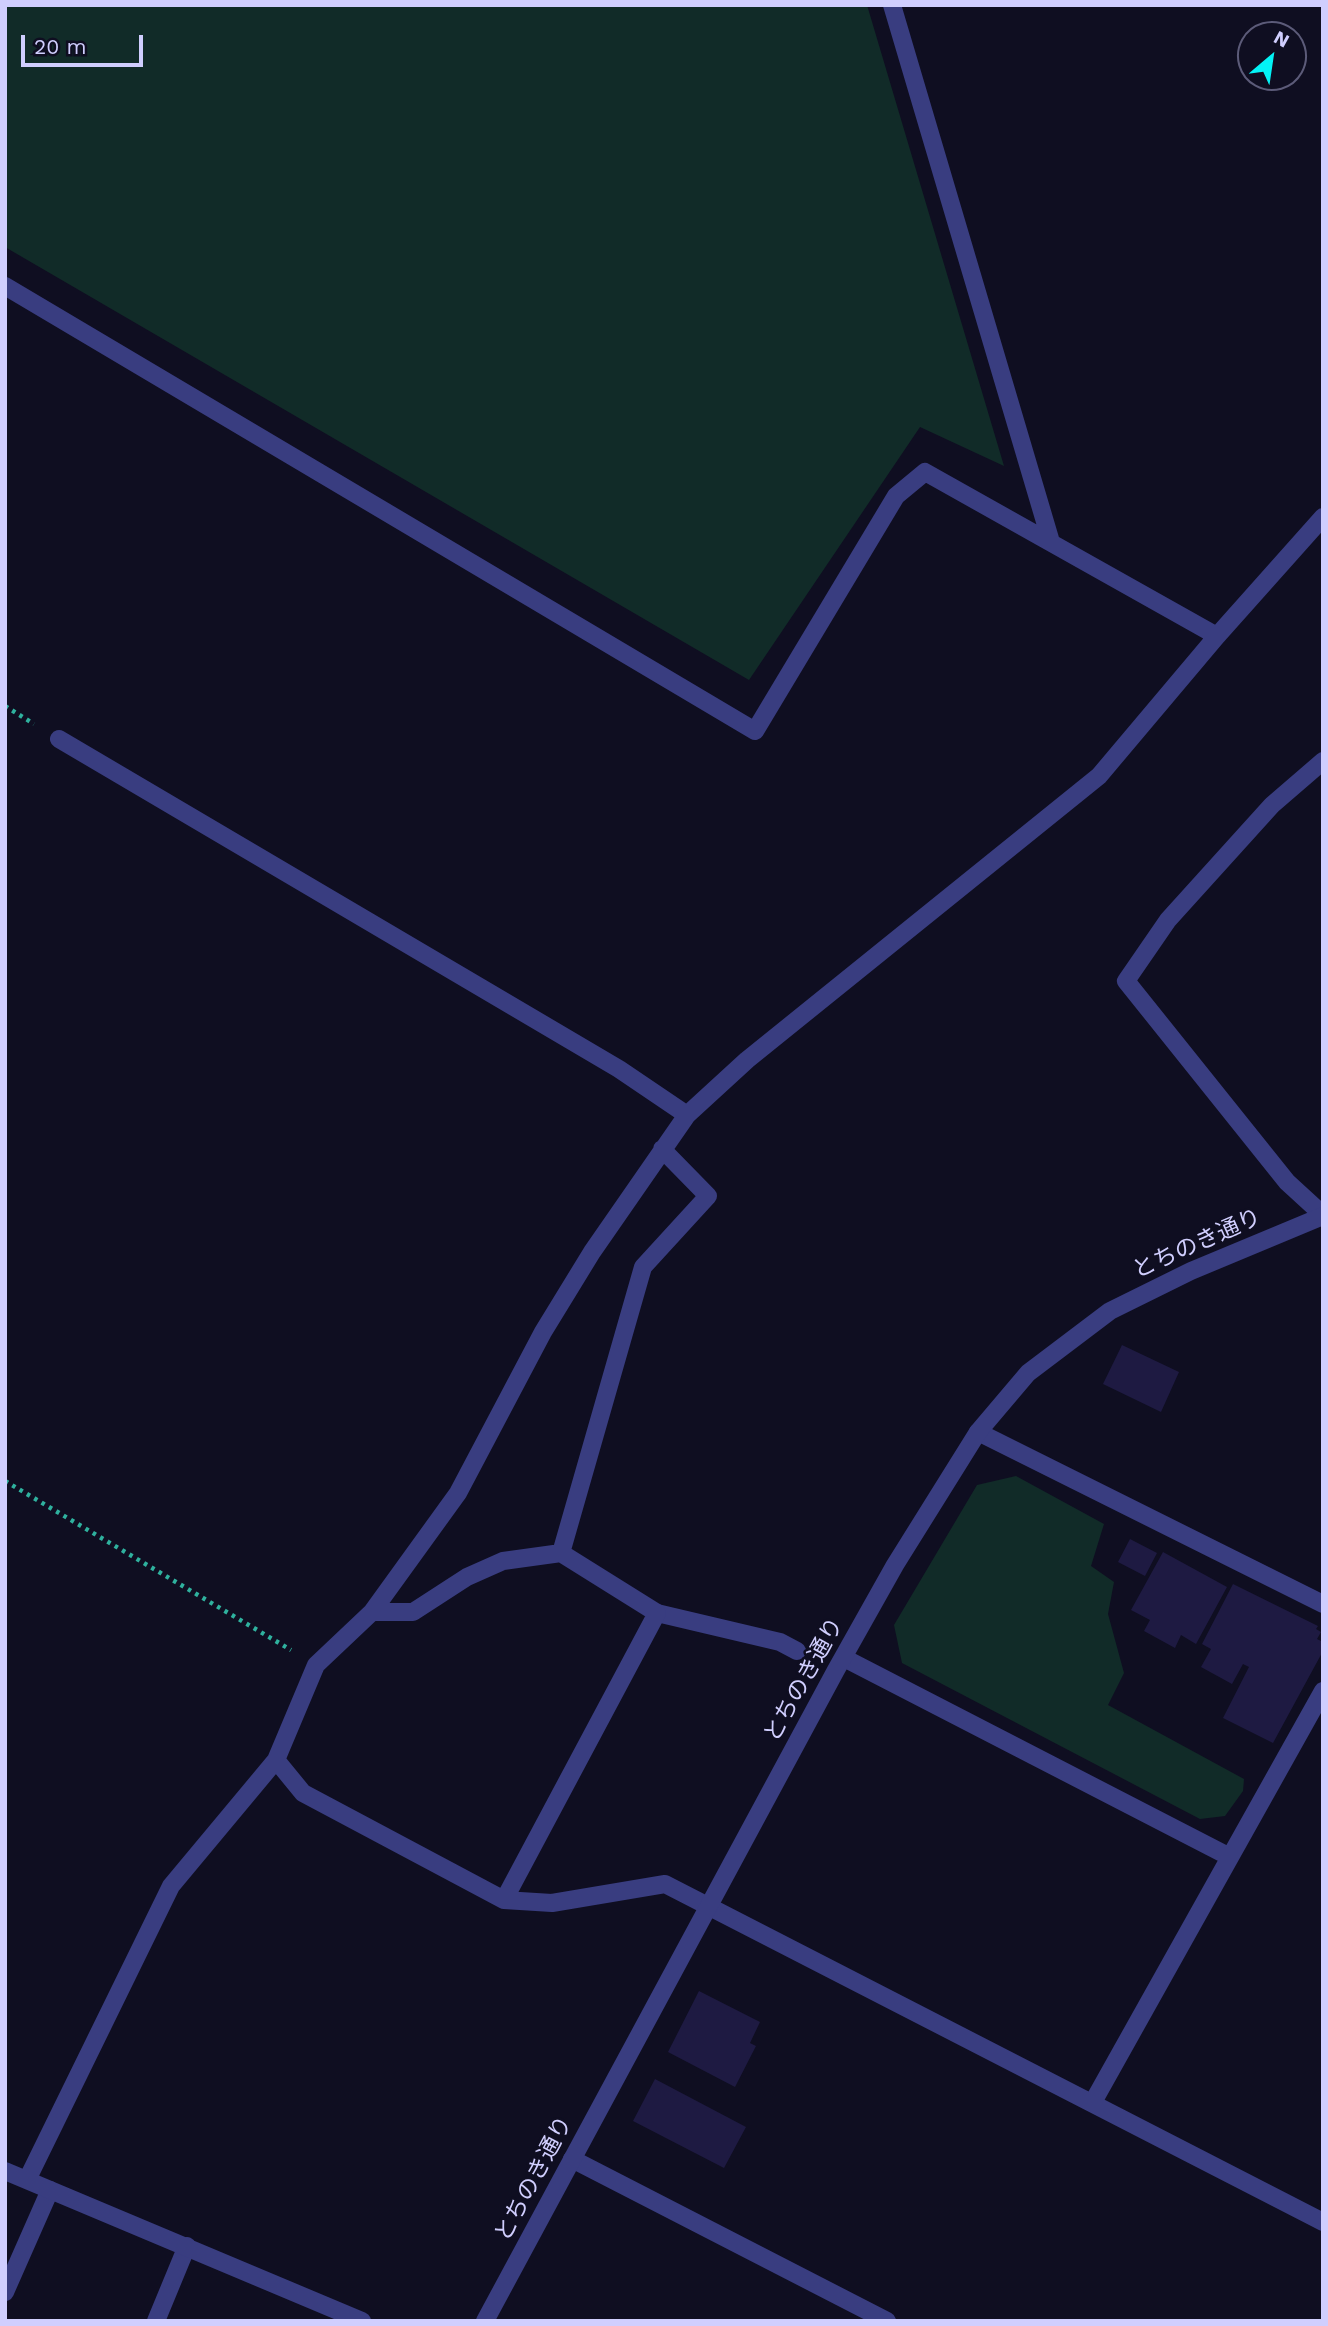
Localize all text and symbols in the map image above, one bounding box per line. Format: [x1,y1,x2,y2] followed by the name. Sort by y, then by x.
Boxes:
[24,21,147,65] scale bar
[1237,21,1307,91] north arrow
[1270,25,1293,52] text: N
[34,34,86,59] text: 20 m
[1128,1203,1266,1285] street label: とちのき通り
[758,1613,850,1747] street label: とちのき通り
[489,2112,579,2246] street label: とちのき通り

